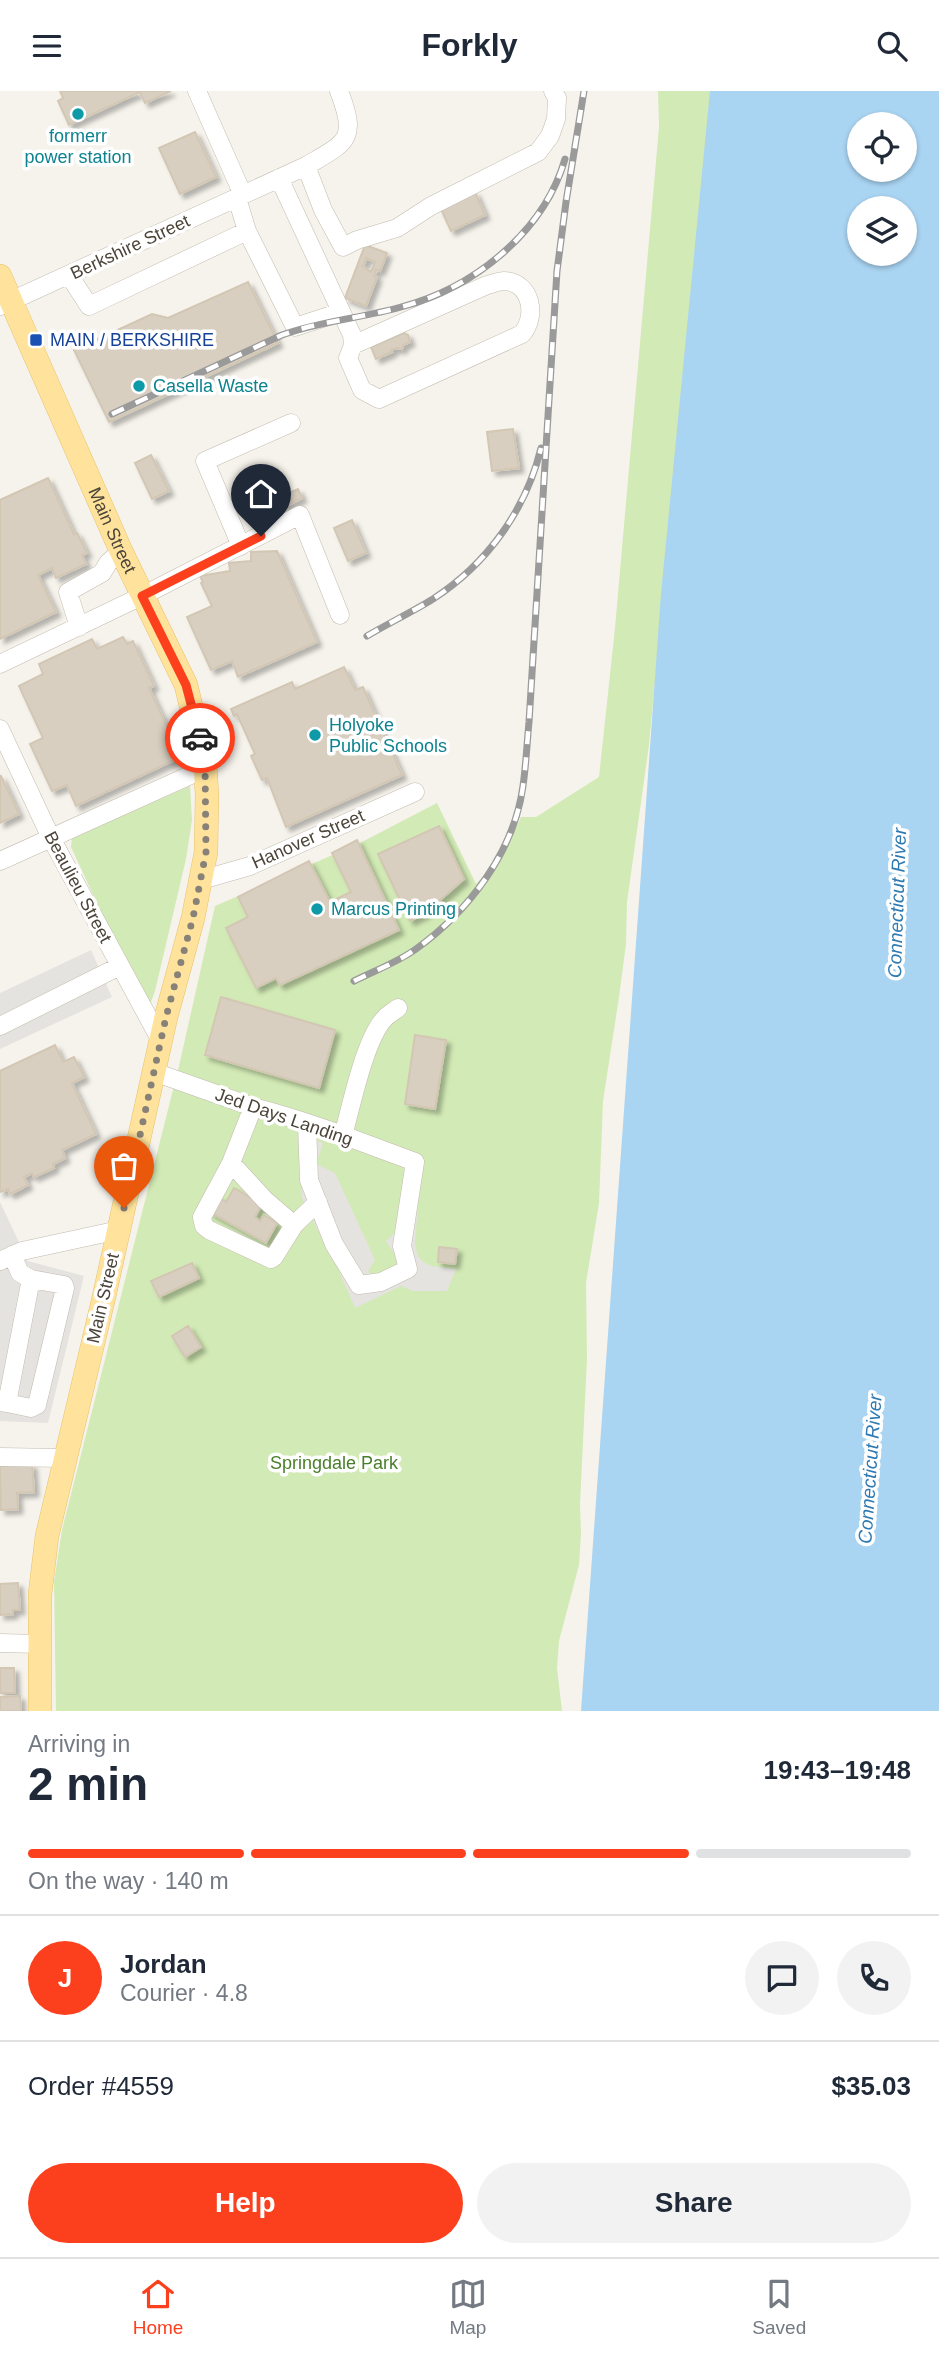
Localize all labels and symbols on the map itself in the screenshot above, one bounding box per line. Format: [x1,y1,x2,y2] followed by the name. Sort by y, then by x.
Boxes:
[70,106,86,122] marker: formerr power station
[24,126,132,167] place label: formerr power station
[67,211,193,283] street label: Berkshire Street
[50,330,214,350] place label: MAIN / BERKSHIRE
[28,332,44,348] marker: MAIN / BERKSHIRE
[153,376,268,396] place label: Casella Waste
[131,378,147,394] marker: Casella Waste
[231,464,291,536] pin
[84,484,140,577] street label: Main Street
[165,703,235,773] courier
[329,715,447,756] place label: Holyoke Public Schools
[307,727,323,743] marker: Holyoke Public Schools
[249,805,367,873] street label: Hanover Street
[884,827,910,978] water label: Connecticut River
[40,828,116,946] street label: Beaulieu Street
[331,899,456,919] place label: Marcus Printing
[309,901,325,917] marker: Marcus Printing
[213,1084,355,1150] street label: Jed Days Landing
[94,1136,154,1208] pin
[83,1251,123,1345] street label: Main Street
[854,1393,886,1545] water label: Connecticut River
[270,1453,399,1473] park label: Springdale Park

